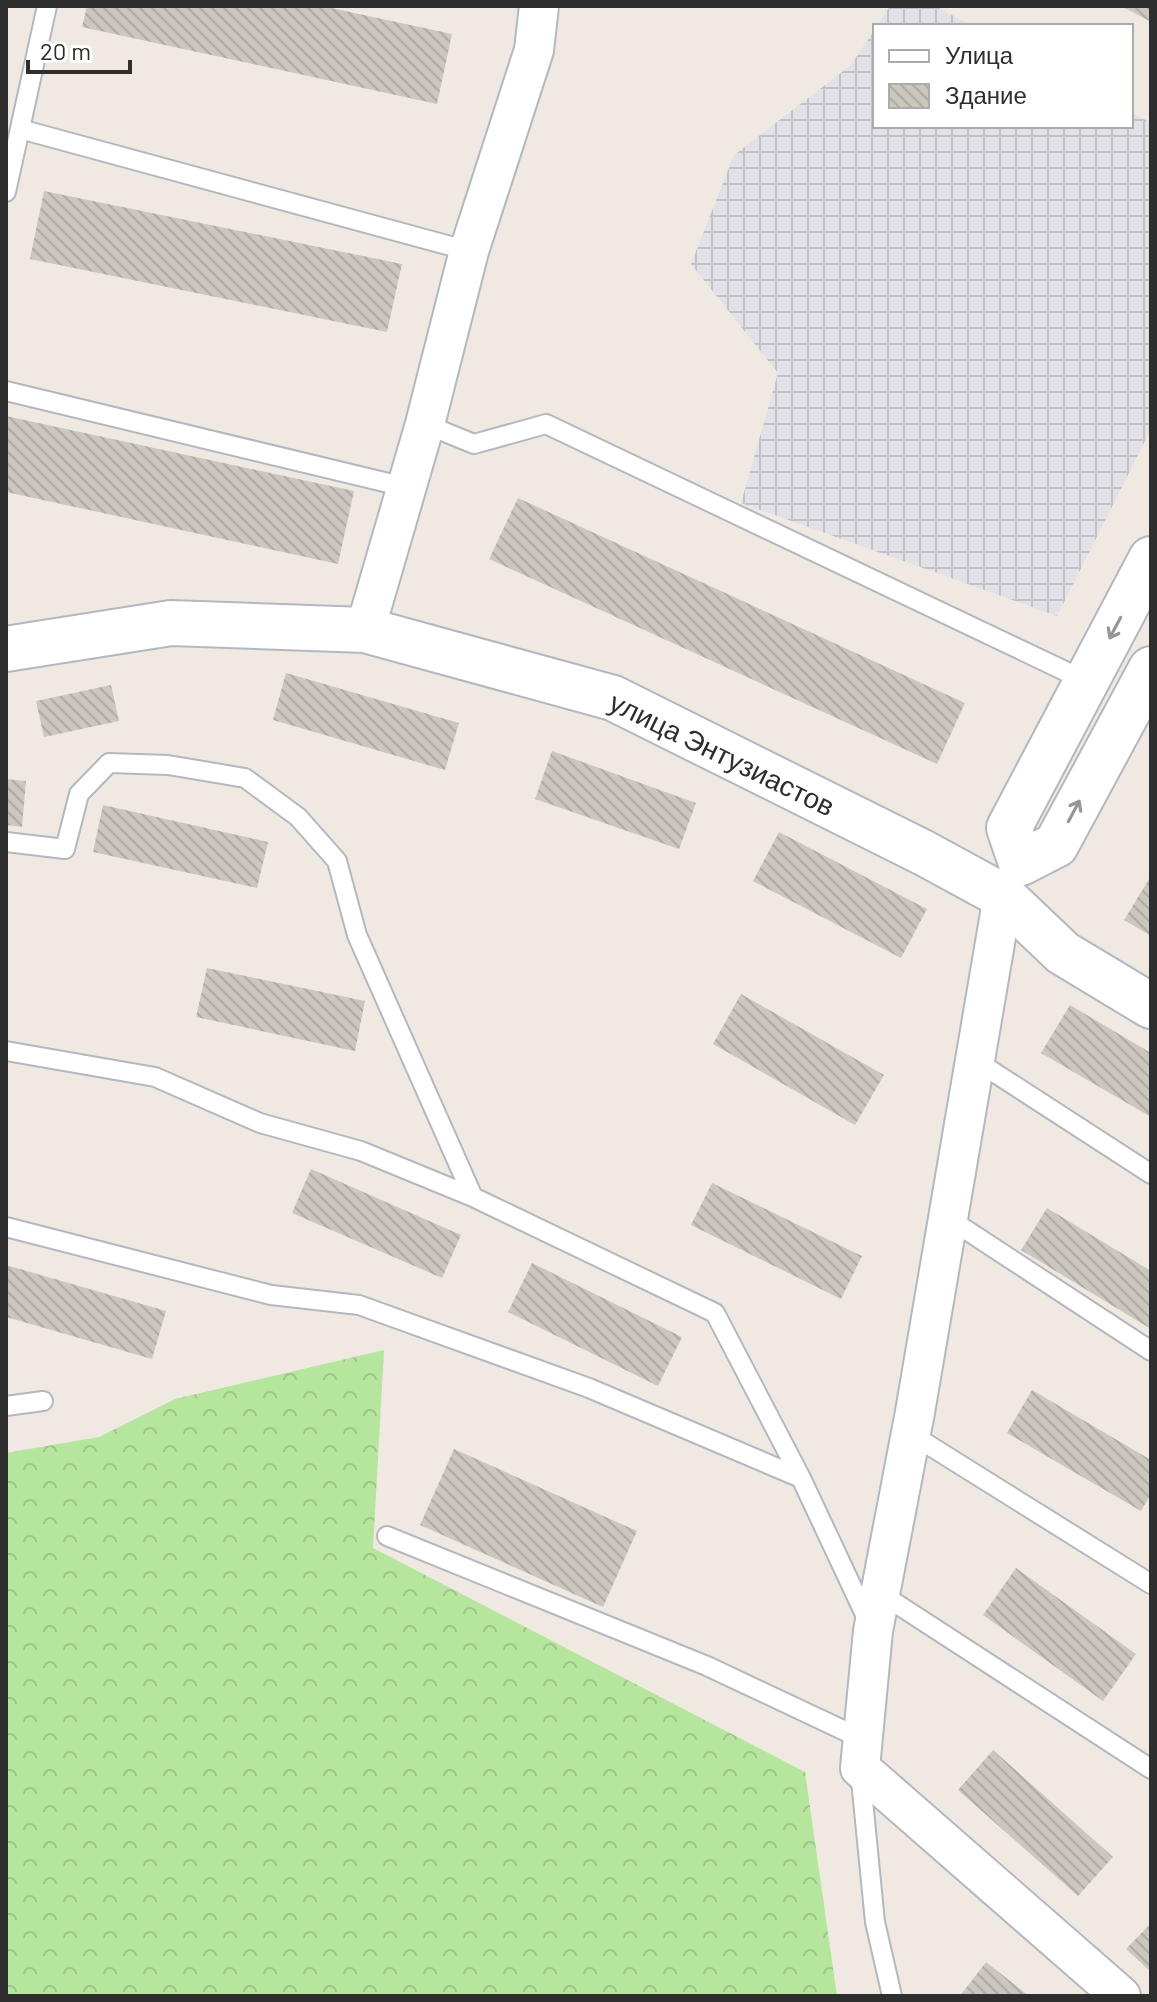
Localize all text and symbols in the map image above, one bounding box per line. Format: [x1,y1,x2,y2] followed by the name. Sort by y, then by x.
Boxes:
[28,24,130,74] scale bar
[873,24,1133,128] legend
[40,36,91,65] text: 20 m
[945,40,1014,69] text: Улица
[945,80,1027,109] text: Здание
[1106,616,1122,639] one-way arrow
[604,684,841,822] street label: улица Энтузиастов
[1067,800,1083,824] one-way arrow

